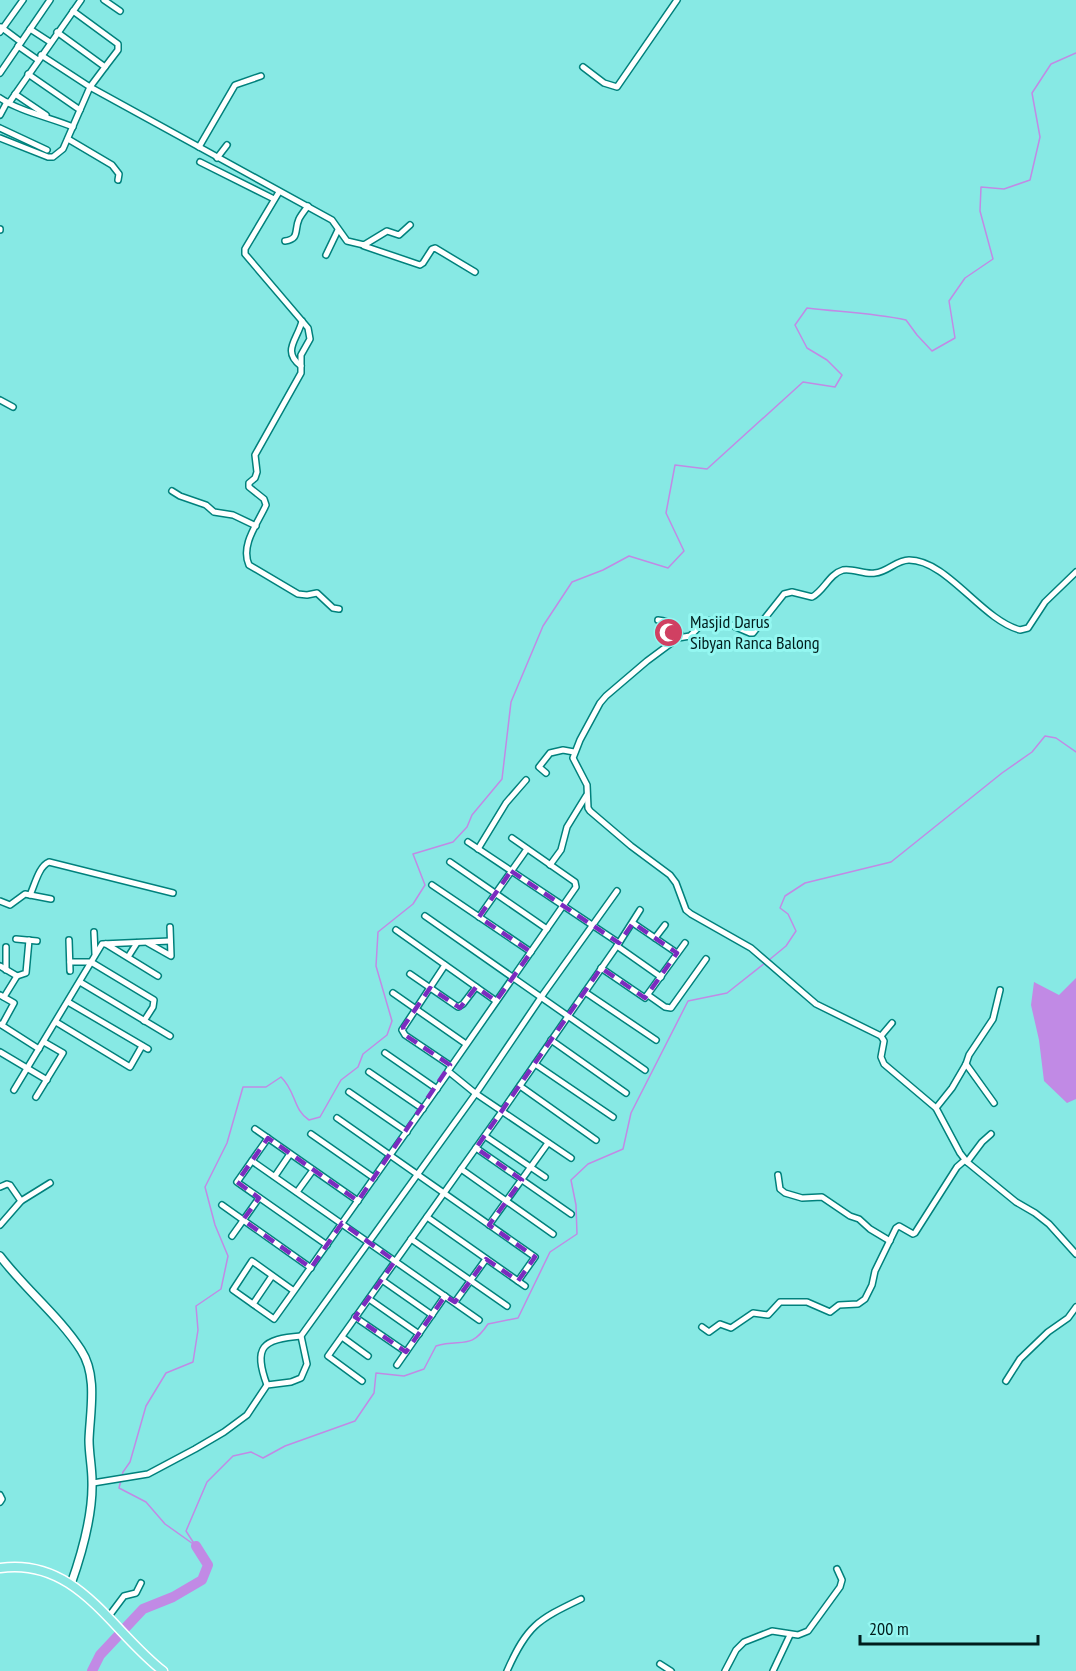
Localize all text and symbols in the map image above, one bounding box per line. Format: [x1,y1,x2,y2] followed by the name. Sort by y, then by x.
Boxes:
[690,610,819,654] place label: Masjid Darus Sibyan Ranca Balong
[653,616,685,648] mosque icon: Masjid Darus Sibyan Ranca Balong
[860,1608,1038,1646] scale bar
[869,1617,909,1640] text: 200 m

